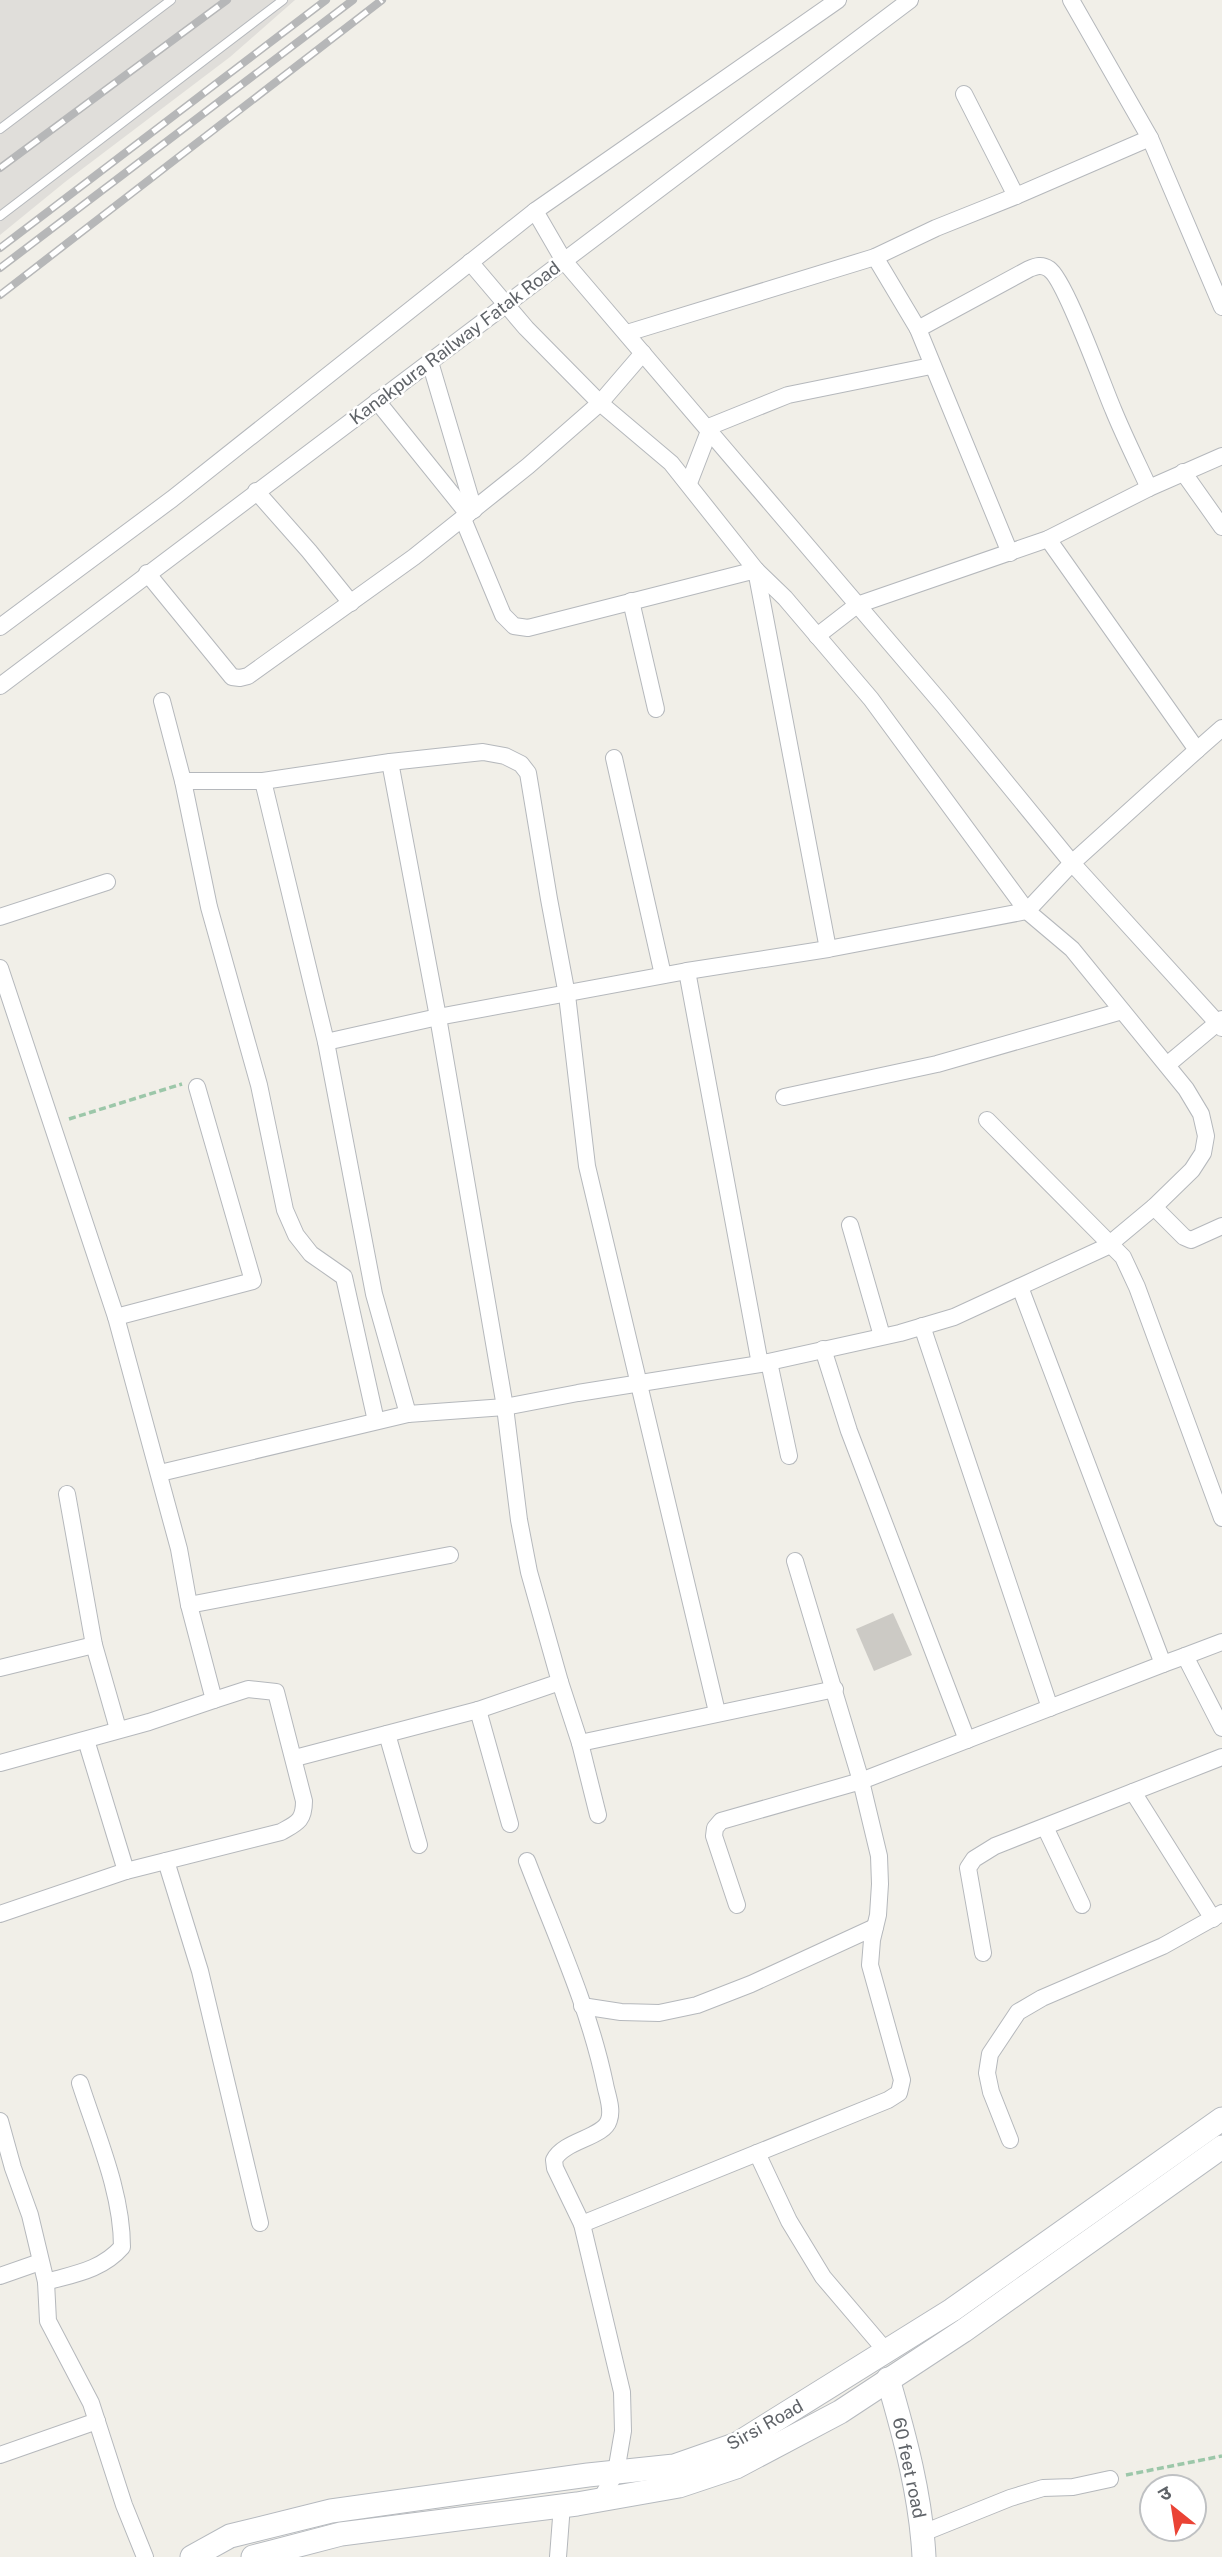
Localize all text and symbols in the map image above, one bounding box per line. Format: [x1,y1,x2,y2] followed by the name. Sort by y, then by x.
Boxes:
[345,257,564,429] street label: Kanakpura Railway Fatak Road
[723,2395,807,2454] street label: Sirsi Road
[889,2416,930,2520] street label: 60 feet road
[1138,2473,1208,2543] north arrow
[1154,2481,1176,2506] text: उ

